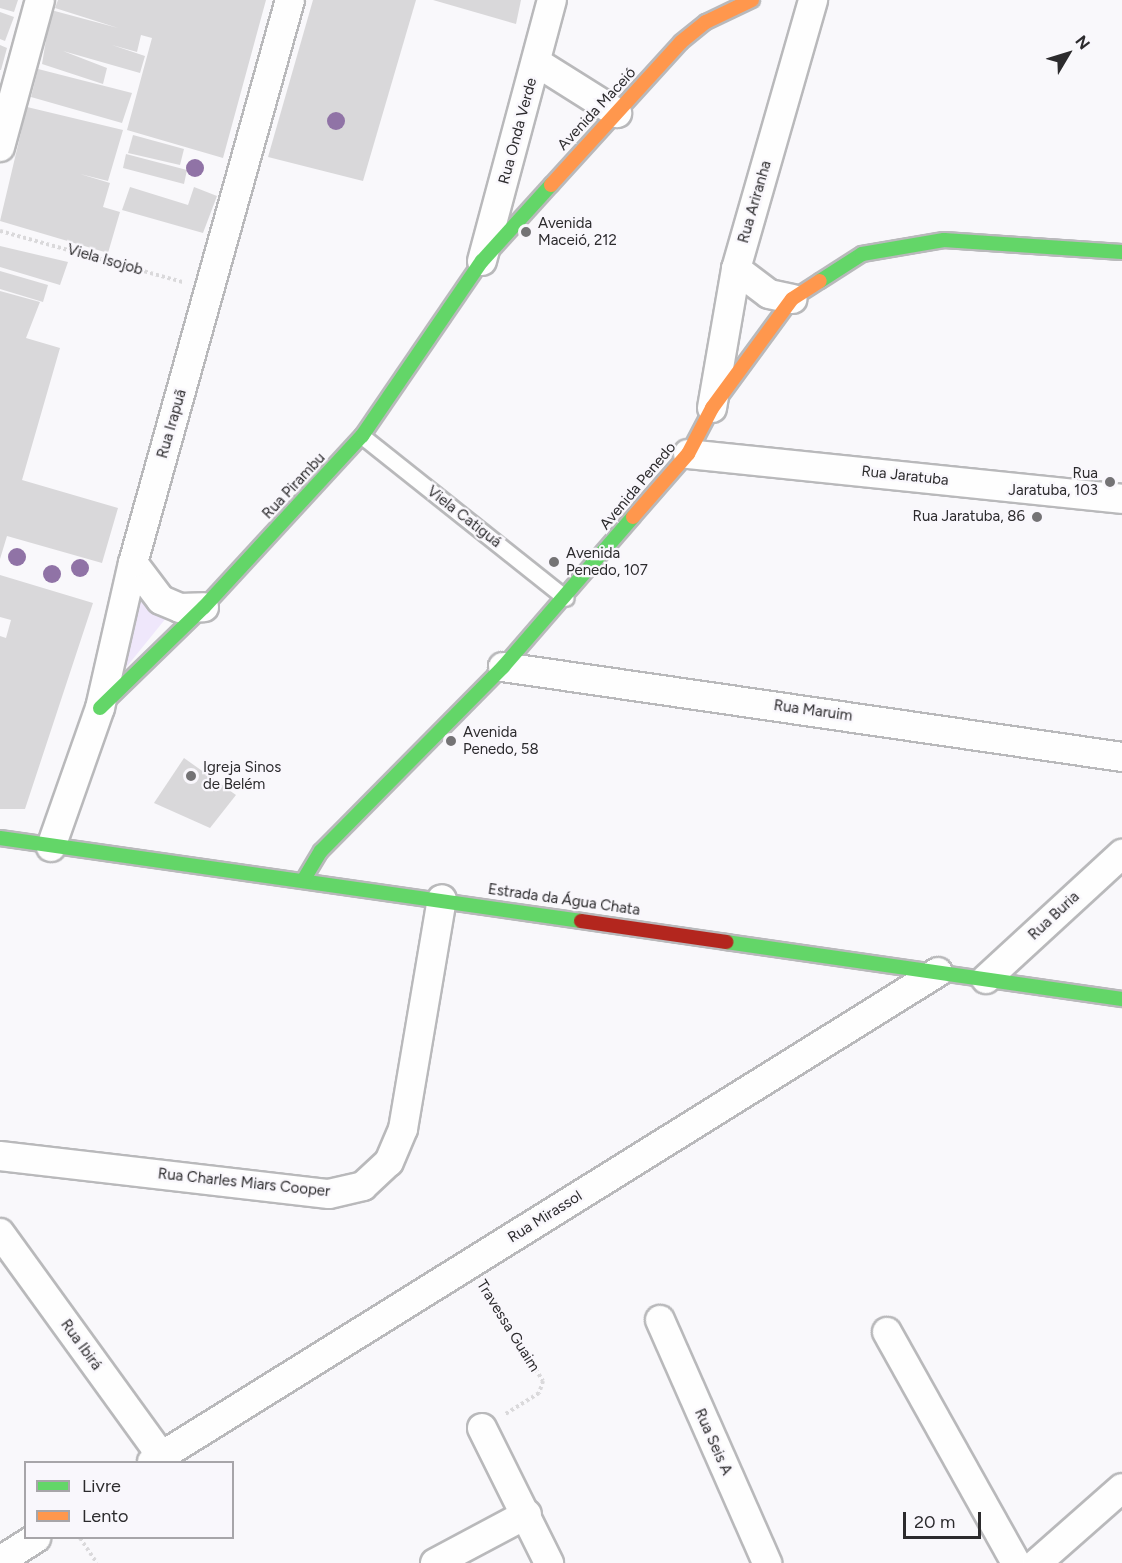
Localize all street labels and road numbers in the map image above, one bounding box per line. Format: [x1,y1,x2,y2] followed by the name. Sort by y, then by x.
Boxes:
[554,64,640,154] street label: Avenida Maceió
[495,76,541,186] street label: Rua Onda Verde
[735,159,775,245] street label: Rua Ariranha
[65,241,145,279] street label: Viela Isojob
[154,388,190,460] street label: Rua Irapuã
[596,439,680,533] street label: Avenida Penedo
[259,449,329,523] street label: Rua Pirambu
[860,462,950,490] street label: Rua Jaratuba
[423,482,505,552] street label: Viela Catiguá
[773,697,853,725] street label: Rua Maruim
[487,880,641,920] street label: Estrada da Água Chata
[1025,888,1083,944] street label: Rua Buria
[157,1165,331,1201] street label: Rua Charles Miars Cooper
[505,1187,585,1247] street label: Rua Mirassol
[473,1277,543,1375] street label: Travessa Guaim
[57,1316,105,1374] street label: Rua Ibirá
[690,1406,736,1478] street label: Rua Seis A

